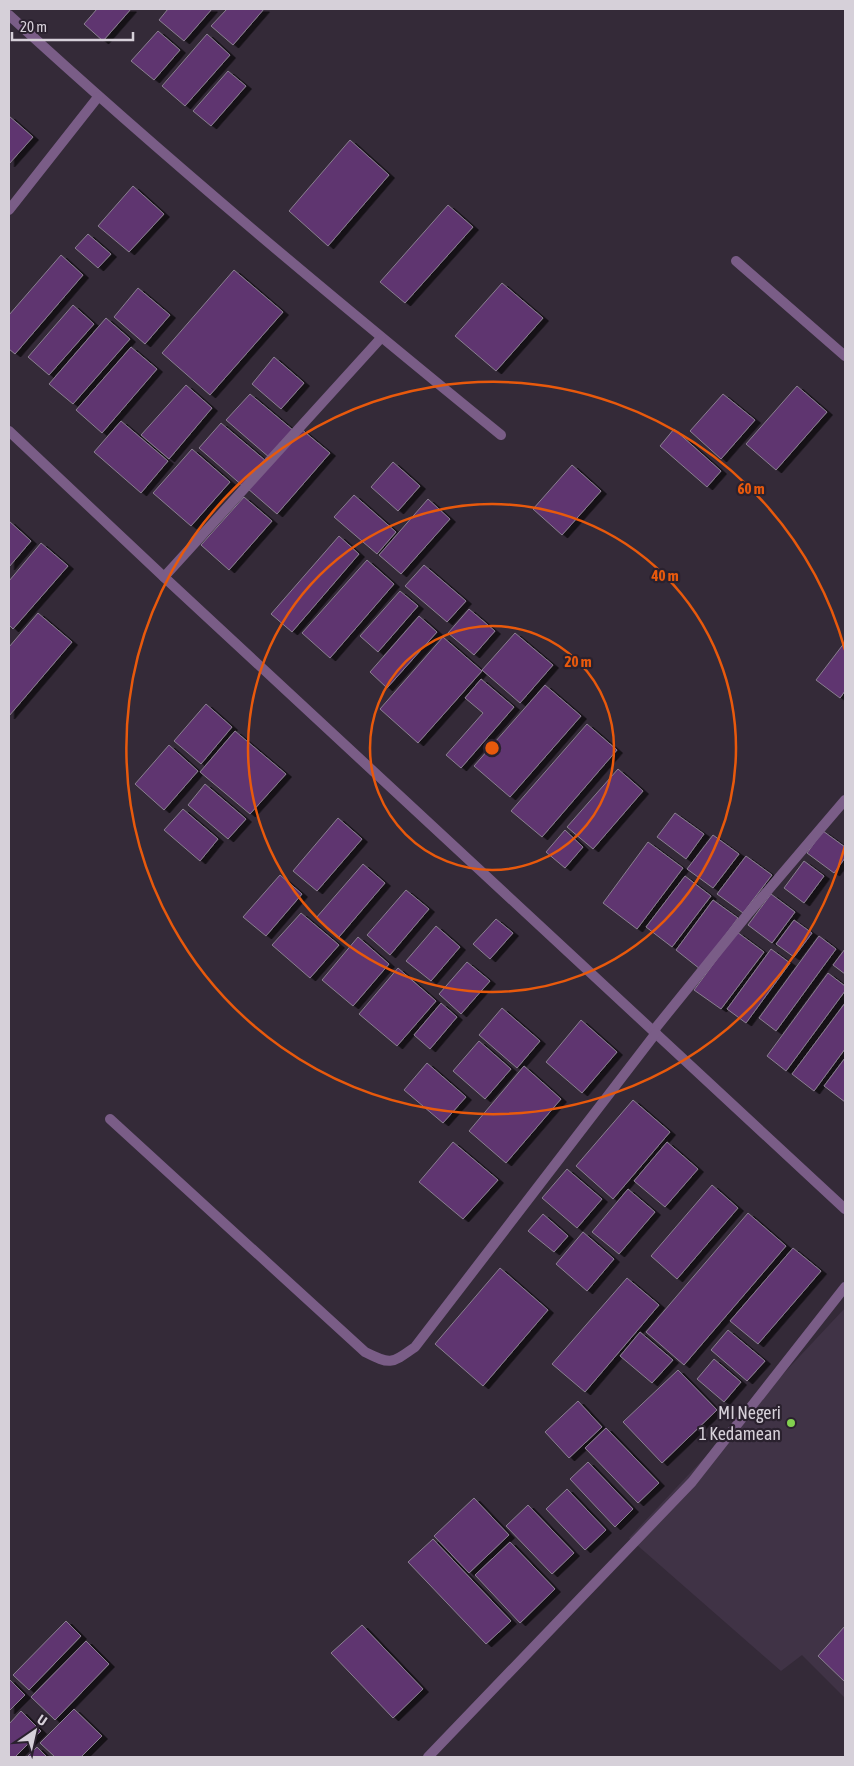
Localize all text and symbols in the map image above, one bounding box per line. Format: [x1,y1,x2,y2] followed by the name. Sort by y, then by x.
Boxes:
[12,10,134,42] scale bar
[20,18,47,35] text: 20 m
[738,480,765,497] text: 60 m
[651,567,679,584] text: 40 m
[565,653,592,670] text: 20 m
[483,739,501,757] centre of rings
[698,1402,781,1444] place label: MI Negeri 1 Kedamean
[785,1417,797,1429] marker: MI Negeri 1 Kedamean
[10,1706,60,1756] north arrow
[34,1711,50,1729] text: U

